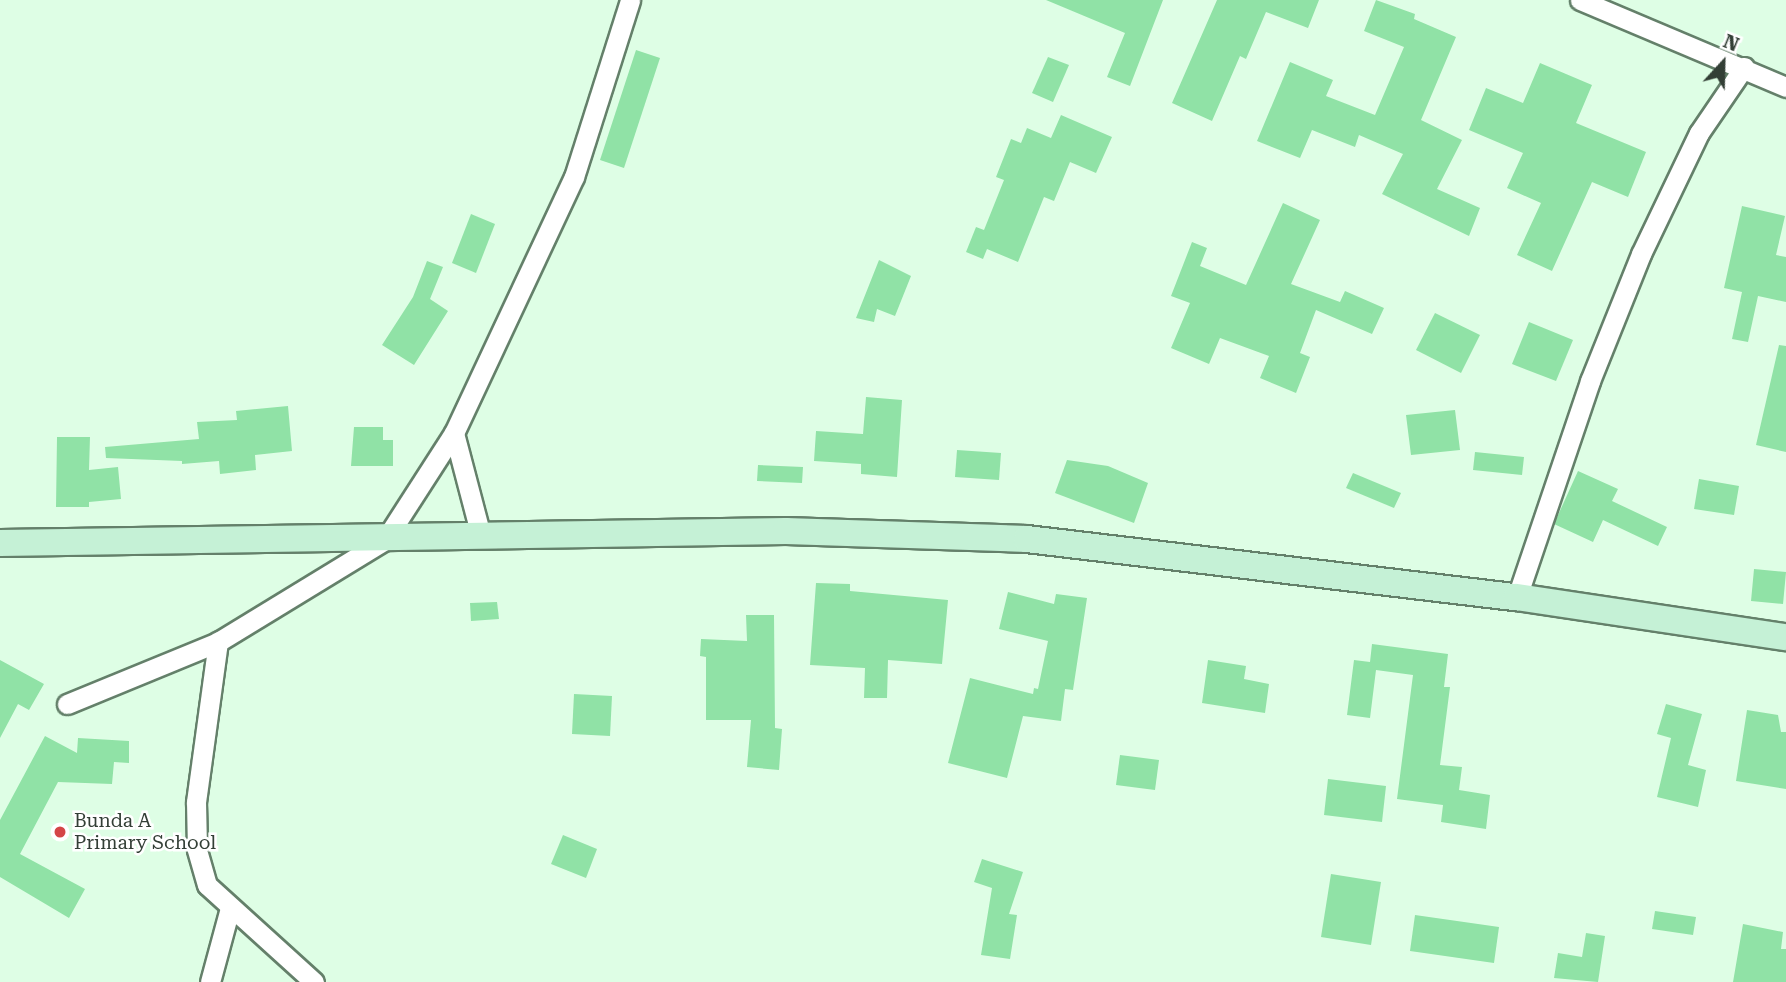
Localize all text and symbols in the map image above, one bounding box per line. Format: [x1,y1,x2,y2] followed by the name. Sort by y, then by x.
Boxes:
[1688,28,1758,98] north arrow
[1720,30,1742,56] text: N
[74,810,216,854] place label: Bunda A Primary School
[52,824,68,840] marker: Bunda A Primary School

